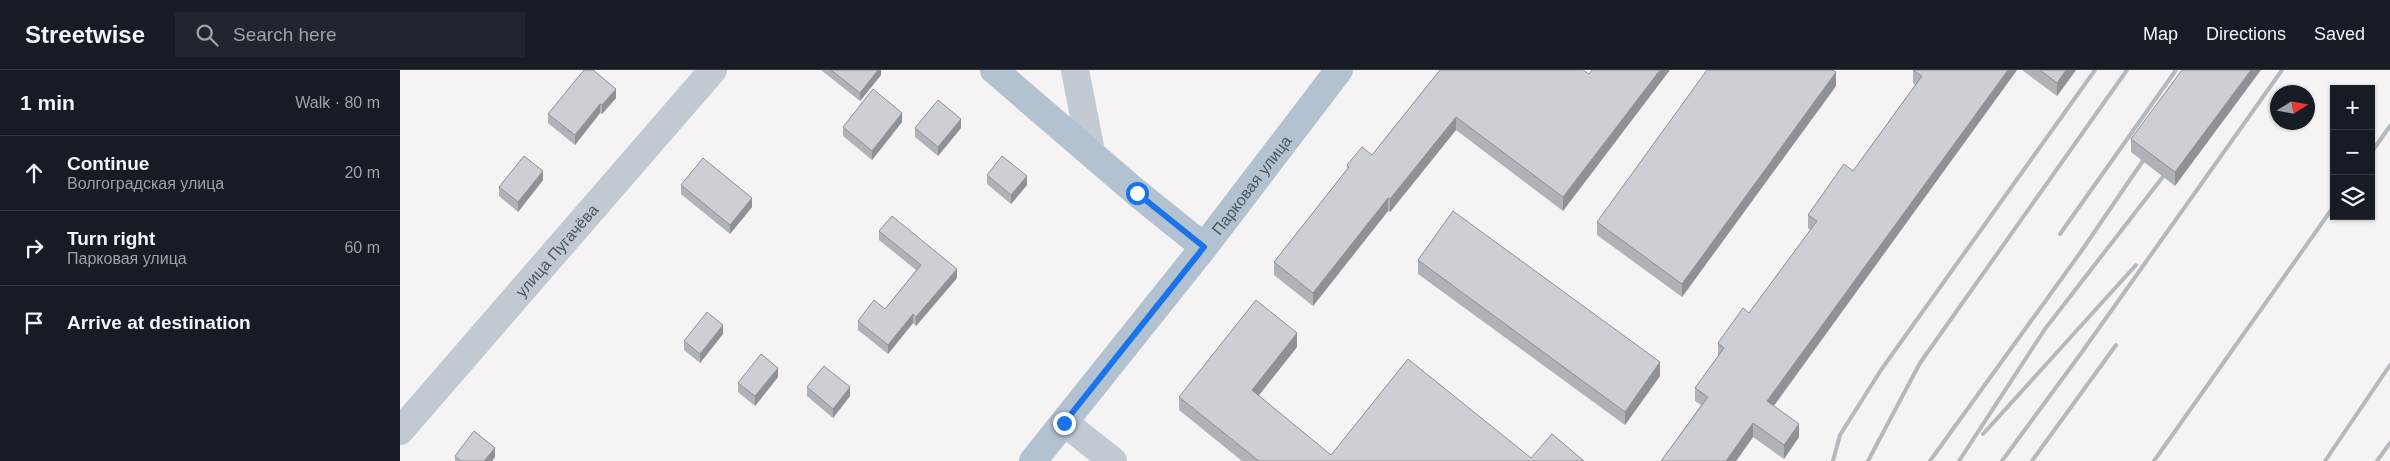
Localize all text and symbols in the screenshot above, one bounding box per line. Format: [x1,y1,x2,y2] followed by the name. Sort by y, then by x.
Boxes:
[175,12,525,57] search box
[25,21,145,48] text: Streetwise
[193,21,221,49] icon: search
[233,24,337,45] text: Search here
[2143,24,2178,44] text: Map
[2206,24,2286,44] text: Directions
[2314,24,2365,44] text: Saved
[2270,85,2315,130] north arrow
[2330,85,2375,220] map controls
[2330,85,2375,130] button: +
[20,91,75,114] text: 1 min
[295,94,380,111] text: Walk · 80 m
[2330,130,2375,175] button: −
[1209,132,1295,238] street label: Парковая улица
[67,153,149,174] text: Continue
[20,159,48,187] icon: ahead
[344,164,380,181] text: 20 m
[67,175,224,192] text: Волгоградская улица
[2330,175,2375,220] button: layers
[1126,182,1149,205] route start
[512,201,602,300] street label: улица Пугачёва
[67,228,155,249] text: Turn right
[20,234,48,262] icon: right
[344,239,380,256] text: 60 m
[67,250,187,267] text: Парковая улица
[20,309,48,337] icon: arrive
[67,312,251,333] text: Arrive at destination
[1053,412,1076,435] route end

